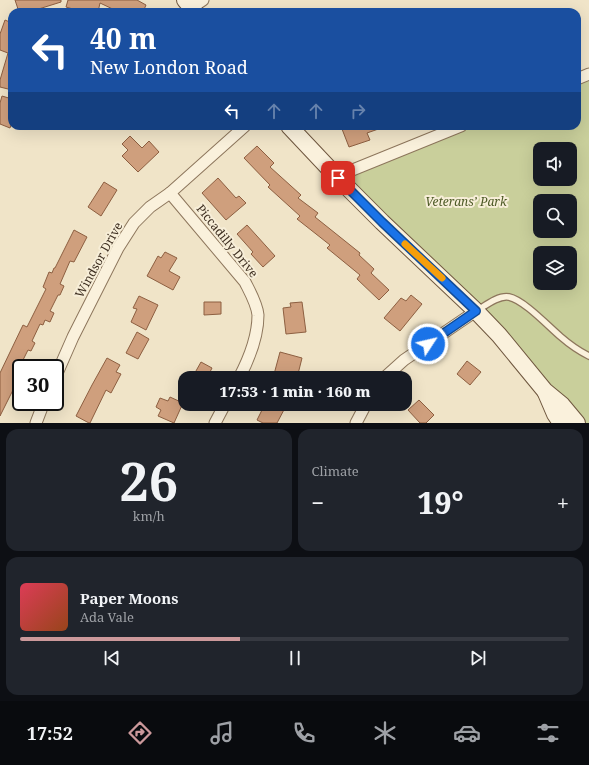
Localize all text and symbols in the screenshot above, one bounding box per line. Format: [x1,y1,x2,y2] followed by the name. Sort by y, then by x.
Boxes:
[90,19,157,57] text: 40 m
[24,24,76,76] icon: left
[90,55,248,79] text: New London Road
[221,100,243,122] icon: left
[263,100,285,122] icon: ahead
[305,100,327,122] icon: ahead
[347,100,369,122] icon: right
[533,142,577,290] map controls
[533,142,577,186] button: sound
[321,161,355,195] pin
[327,167,349,189] icon: arrive
[425,193,508,210] park label: Veterans’ Park
[533,194,577,238] button: search
[193,200,262,281] street label: Piccadilly Drive
[71,219,126,301] street label: Windsor Drive
[533,246,577,290] button: layers
[407,323,449,365] position arrow
[12,359,64,411] speed limit sign: 30
[219,381,371,401] text: 17:53 · 1 min · 160 m
[119,445,178,516] text: 26
[312,462,359,480] text: Climate
[417,482,463,523] text: 19°
[312,487,324,517] text: −
[557,487,569,517] text: +
[133,507,165,525] text: km/h
[80,588,179,608] text: Paper Moons
[80,608,134,626] text: Ada Vale
[101,647,123,669] icon: previous
[284,647,306,669] icon: pause
[467,647,489,669] icon: next
[126,719,154,747] icon: directions
[208,719,236,747] icon: music
[290,719,318,747] icon: phone
[371,719,399,747] icon: climate
[453,719,481,747] icon: car
[534,719,562,747] icon: filters
[27,721,73,745] text: 17:52

